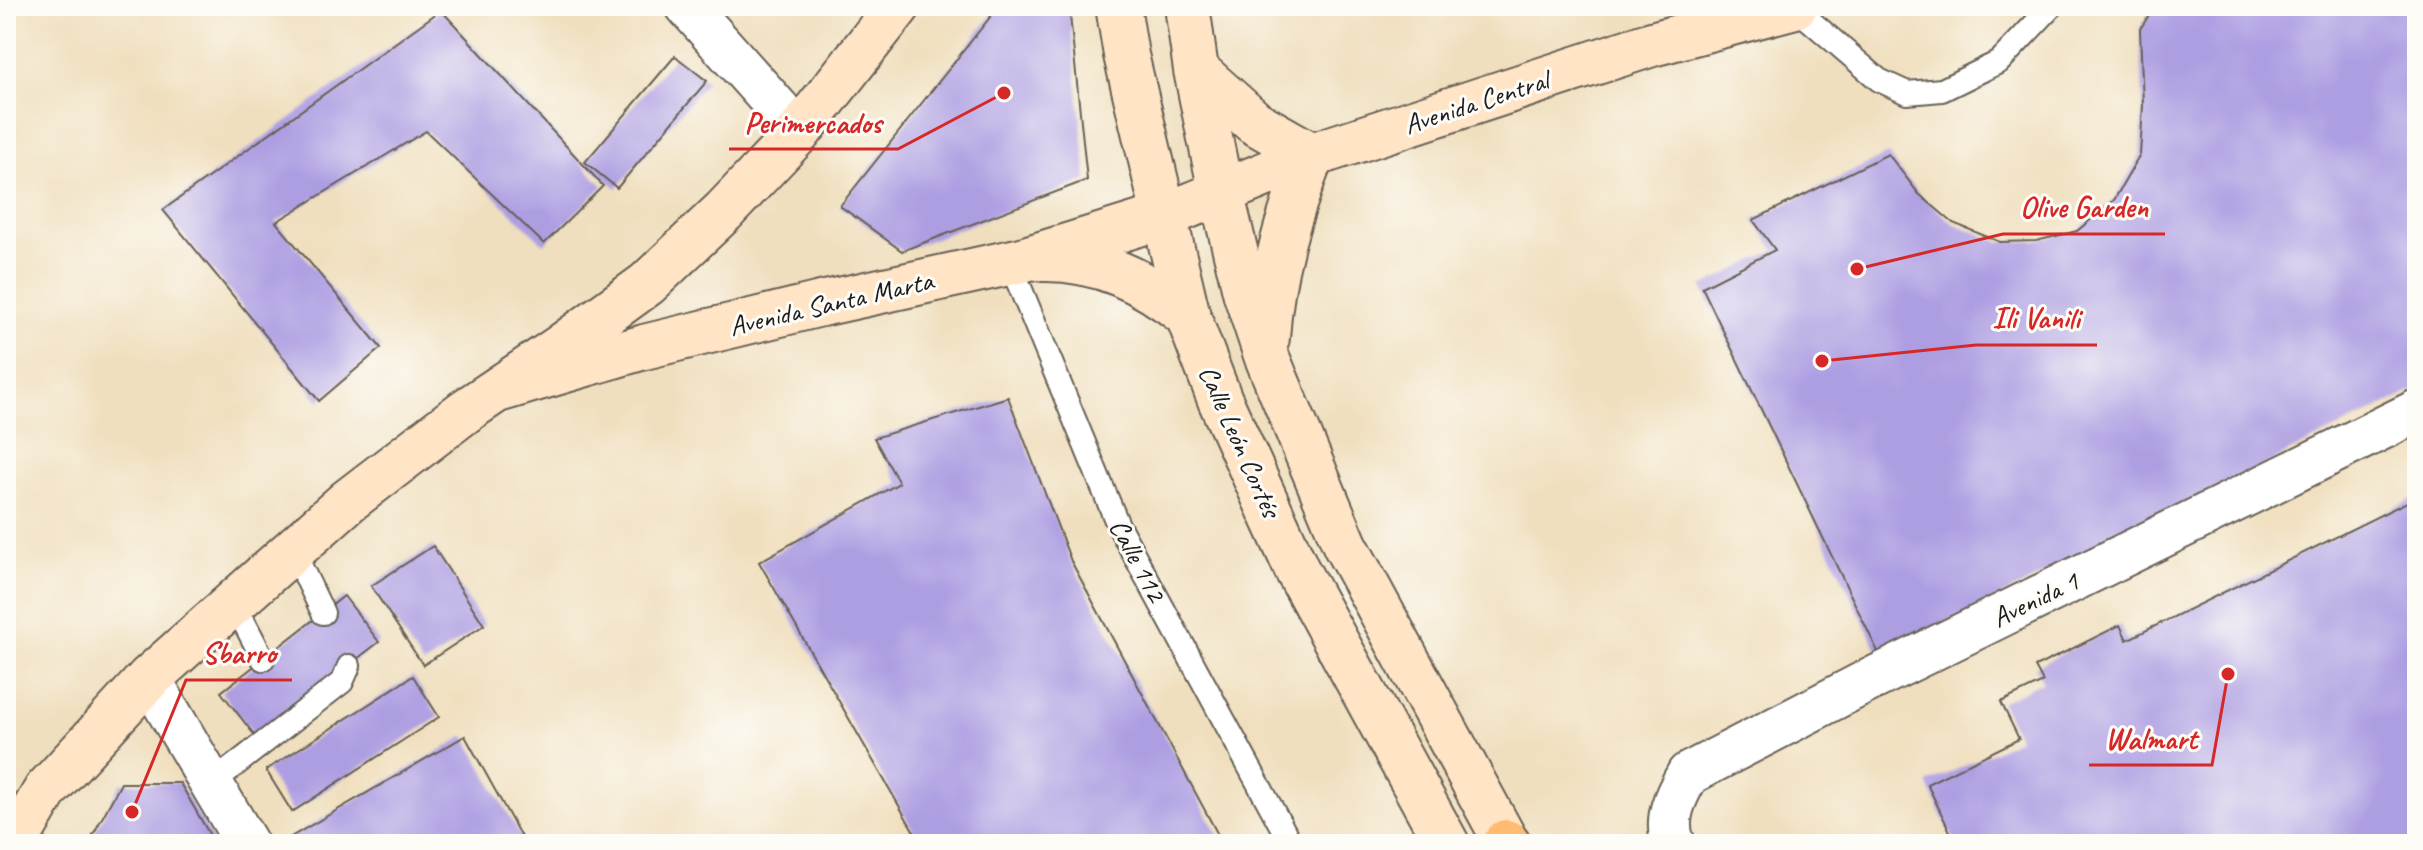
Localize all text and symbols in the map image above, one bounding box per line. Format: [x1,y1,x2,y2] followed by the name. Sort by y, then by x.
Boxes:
[1399,61,1558,142] street label: Avenida Central
[729,95,898,149] callout: Perimercados
[744,104,885,142] text: Perimercados
[2003,180,2165,234] callout: Olive Garden
[2020,188,2149,226] text: Olive Garden
[726,262,938,343] street label: Avenida Santa Marta
[1976,291,2097,345] callout: Ili Vanili
[1992,299,2084,337] text: Ili Vanili
[1191,360,1290,524] street label: Calle León Cortés
[1102,513,1175,609] street label: Calle 112
[1986,562,2085,635] street label: Avenida 1
[186,626,292,680] callout: Sbarro
[202,634,279,672] text: Sbarro
[2089,711,2212,765] callout: Walmart
[2105,720,2200,758] text: Walmart

